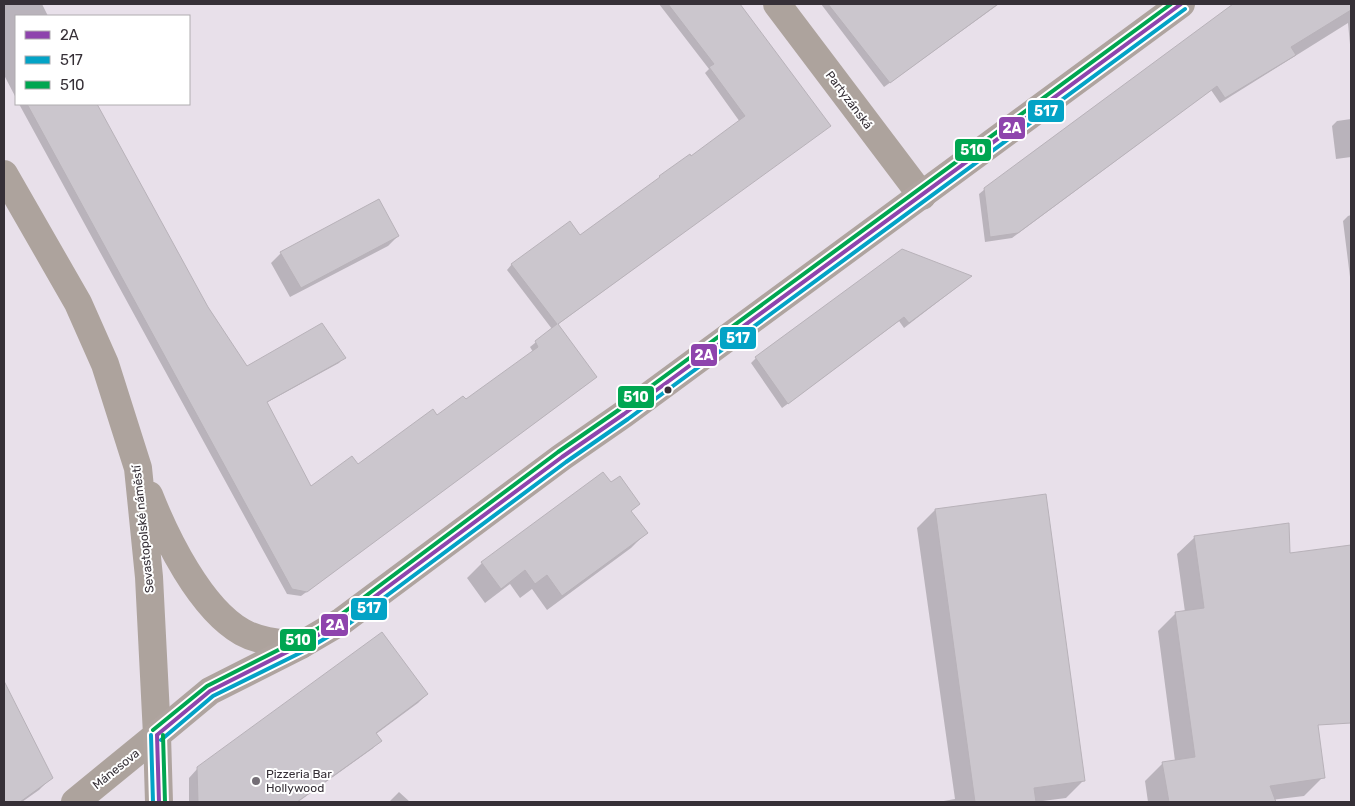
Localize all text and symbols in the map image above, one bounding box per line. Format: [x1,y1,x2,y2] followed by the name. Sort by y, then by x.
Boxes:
[15,15,190,105] legend
[60,26,79,44] text: 2A
[60,51,83,69] text: 517
[823,68,875,132] street label: Partyzánská
[60,76,85,94] text: 510
[1027,99,1065,123] line badge: 517
[1034,103,1058,120] text: 517
[998,116,1026,140] line badge: 2A
[1002,120,1022,137] text: 2A
[954,138,992,162] line badge: 510
[960,142,986,159] text: 510
[719,326,757,350] line badge: 517
[726,330,750,347] text: 517
[690,343,718,367] line badge: 2A
[694,347,714,364] text: 2A
[617,385,655,409] line badge: 510
[663,385,673,395] unlabelled marker
[623,389,649,406] text: 510
[129,463,157,594] street label: Sevastopolské náměstí
[350,597,388,621] line badge: 517
[357,600,381,617] text: 517
[320,613,349,637] line badge: 2A
[325,617,345,634] text: 2A
[279,628,317,652] line badge: 510
[285,632,311,649] text: 510
[90,746,142,792] street label: Mánesova
[266,767,332,795] place label: Pizzeria Bar Hollywood
[250,775,262,787] marker: Pizzeria Bar Hollywood

